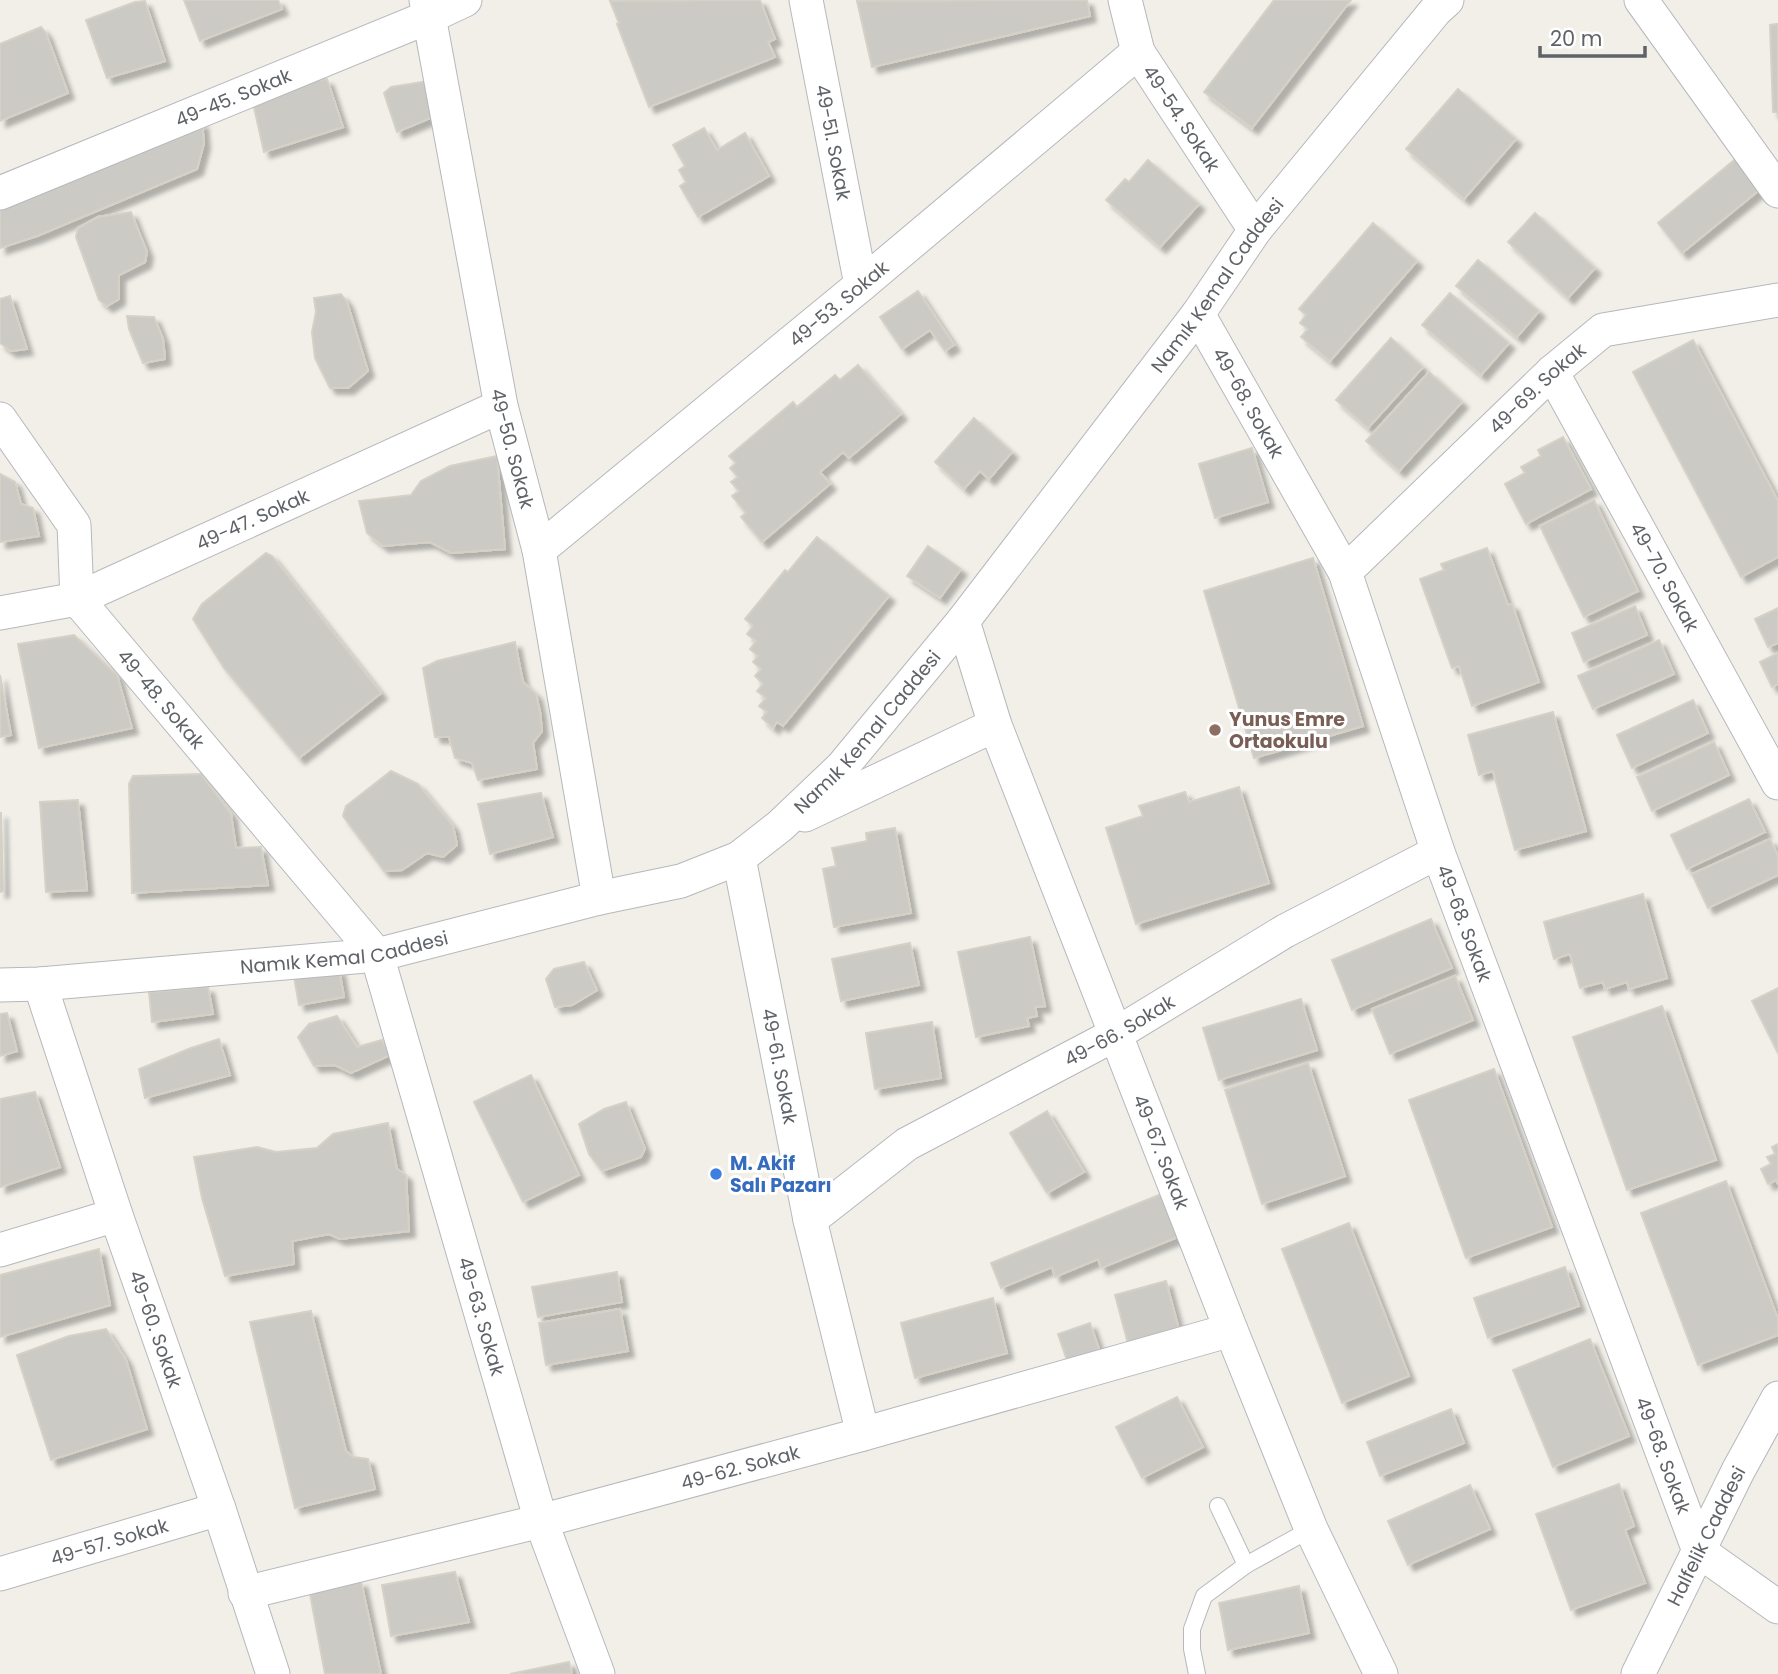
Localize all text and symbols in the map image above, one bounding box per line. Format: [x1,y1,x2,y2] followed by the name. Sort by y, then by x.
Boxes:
[1540,14,1645,58] scale bar
[1550,24,1603,53] text: 20 m
[1136,60,1226,178] street label: 49-54. Sokak
[171,62,296,134] street label: 49-45. Sokak
[809,82,857,203] street label: 49-51. Sokak
[1145,192,1290,379] street label: Namık Kemal Caddesi
[783,254,895,353] street label: 49-53. Sokak
[1483,337,1592,440] street label: 49-69. Sokak
[1206,343,1290,463] street label: 49-68. Sokak
[484,386,541,512] street label: 49-50. Sokak
[192,482,314,557] street label: 49-47. Sokak
[1623,518,1706,637] street label: 49-70. Sokak
[111,643,211,755] street label: 49-48. Sokak
[788,645,947,820] street label: Namık Kemal Caddesi
[1229,706,1345,755] place label: Yunus Emre Ortaokulu
[1207,722,1223,738] marker: Yunus Emre Ortaokulu
[1430,861,1498,986] street label: 49-68. Sokak
[239,924,451,981] street label: Namık Kemal Caddesi
[1059,988,1180,1073] street label: 49-66. Sokak
[755,1006,804,1127] street label: 49-61. Sokak
[1126,1090,1196,1214] street label: 49-67. Sokak
[730,1150,832,1199] place label: M. Akif Salı Pazarı
[708,1166,724,1182] marker: M. Akif Salı Pazarı
[451,1254,511,1379] street label: 49-63. Sokak
[122,1267,189,1392] street label: 49-60. Sokak
[1629,1393,1697,1518] street label: 49-68. Sokak
[678,1439,803,1497] street label: 49-62. Sokak
[1661,1461,1752,1611] street label: Halfelik Caddesi
[47,1512,172,1572] street label: 49-57. Sokak

